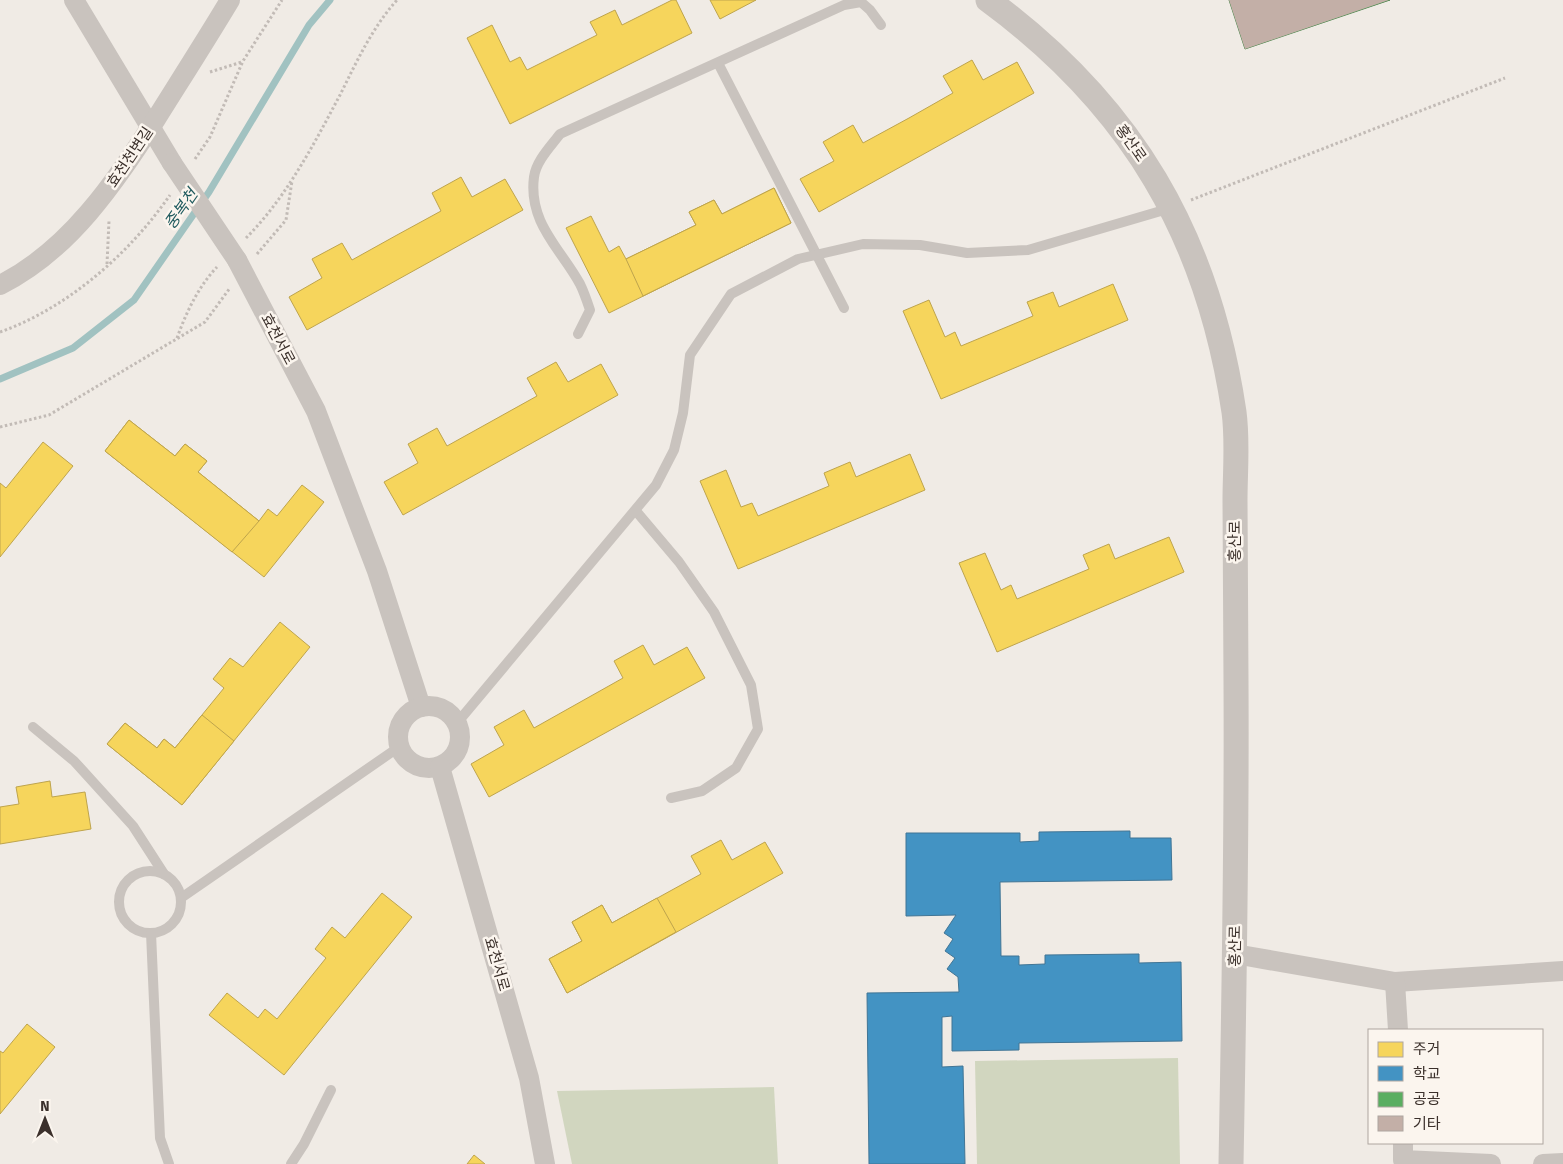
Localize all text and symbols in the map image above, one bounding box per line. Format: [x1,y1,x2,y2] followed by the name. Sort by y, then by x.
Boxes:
[1112,121,1150,165] street label: 홍산로
[103,123,157,191] street label: 효천천변길
[161,184,203,233] water label: 중복천
[257,310,299,368] street label: 효천서로
[1226,520,1244,562] street label: 홍산로
[1226,925,1244,967] street label: 홍산로
[481,935,513,993] street label: 효천서로
[1368,1029,1543,1144] legend
[1413,1040,1441,1058] text: 주거
[1413,1065,1441,1083] text: 학교
[1413,1090,1441,1108] text: 공공
[20,1094,70,1144] north arrow
[40,1098,50,1115] text: N
[1413,1115,1441,1133] text: 기타

